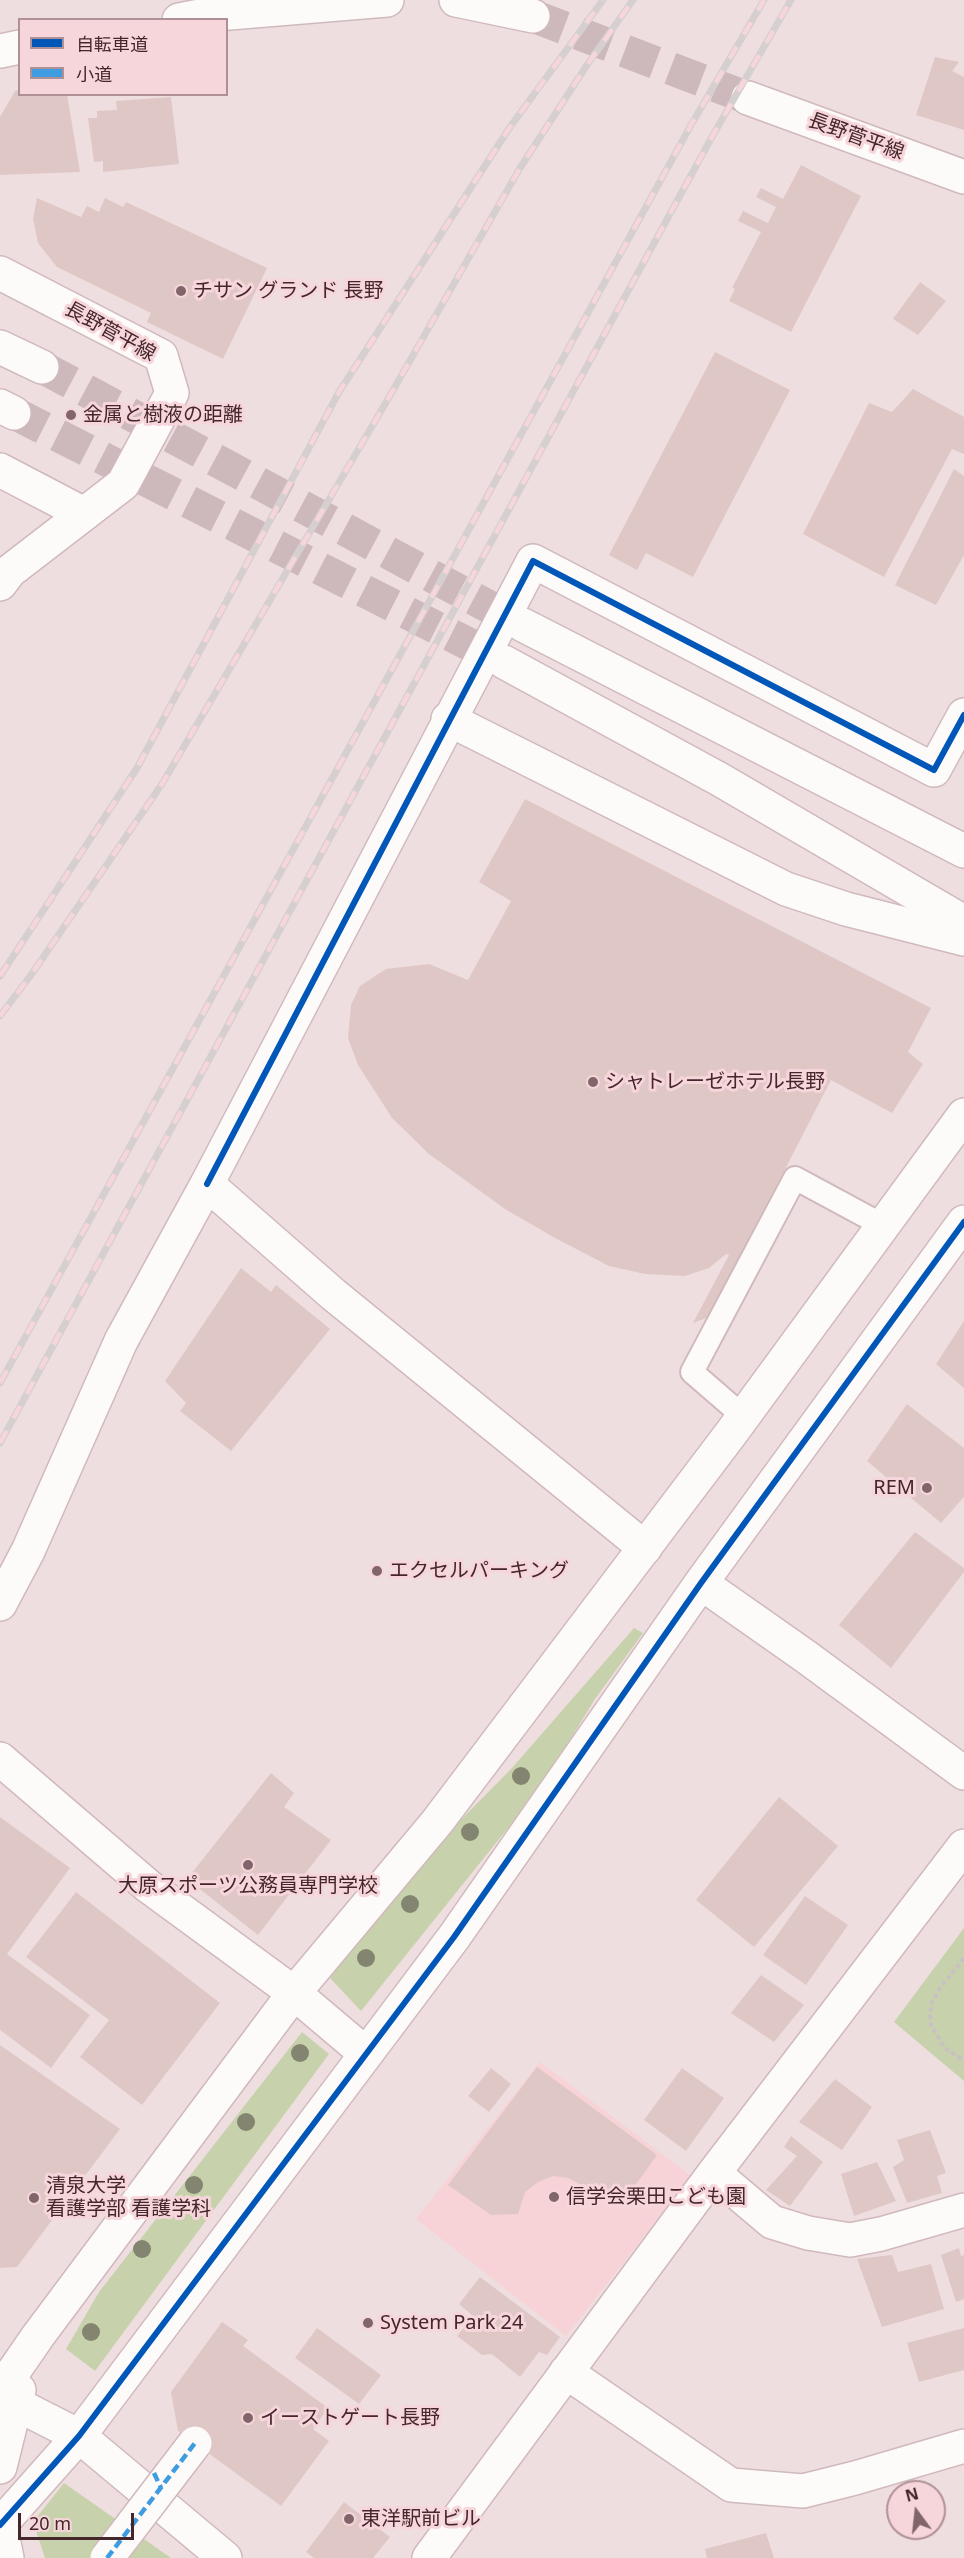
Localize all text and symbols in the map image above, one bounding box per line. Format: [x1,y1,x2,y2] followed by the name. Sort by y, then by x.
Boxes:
[18,18,228,96] legend
[76,32,148,56] text: 自転車道
[76,62,112,86] text: 小道
[805,109,907,165] street label: 長野菅平線
[193,279,383,303] place label: チサン グランド 長野
[174,284,188,298] marker: チサン グランド 長野
[60,297,160,367] street label: 長野菅平線
[83,403,243,427] place label: 金属と樹液の距離
[64,408,78,422] marker: 金属と樹液の距離
[605,1070,825,1094] place label: シャトレーゼホテル長野
[586,1075,600,1089] marker: シャトレーゼホテル長野
[873,1476,915,1500] place label: REM
[920,1481,934,1495] marker: REM
[389,1559,569,1583] place label: エクセルパーキング
[370,1564,384,1578] marker: エクセルパーキング
[241,1858,255,1872] marker: 大原スポーツ公務員専門学校
[118,1874,378,1898] place label: 大原スポーツ公務員専門学校
[46,2174,211,2221] place label: 清泉大学 看護学部 看護学科
[566,2185,746,2209] place label: 信学会栗田こども園
[547,2190,561,2204] marker: 信学会栗田こども園
[27,2191,41,2205] marker: 清泉大学 看護学部 看護学科
[380,2311,523,2335] place label: System Park 24
[361,2316,375,2330] marker: System Park 24
[260,2406,440,2430] place label: イーストゲート長野
[241,2411,255,2425] marker: イーストゲート長野
[886,2480,946,2540] north arrow
[903,2482,921,2507] text: N
[21,2501,136,2539] scale bar
[361,2507,481,2531] place label: 東洋駅前ビル
[29,2511,71,2535] text: 20 m
[342,2512,356,2526] marker: 東洋駅前ビル

